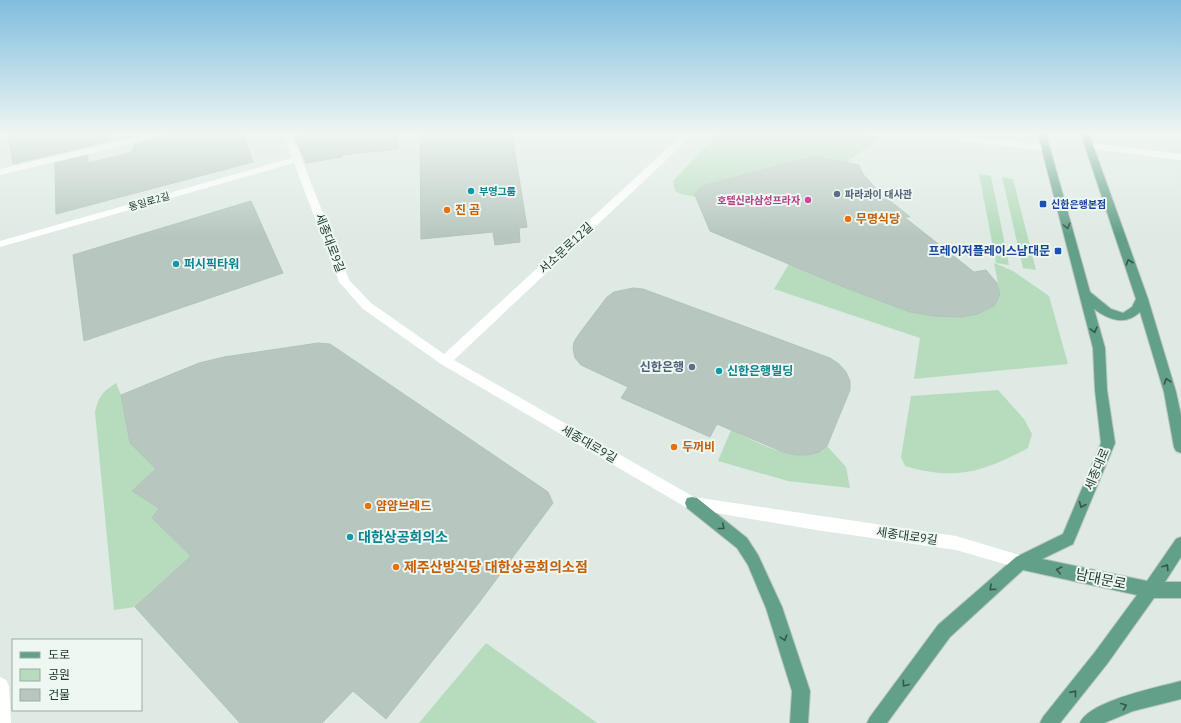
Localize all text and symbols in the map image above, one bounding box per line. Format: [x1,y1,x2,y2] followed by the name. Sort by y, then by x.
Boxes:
[479,185,516,198] place label: 부영그룹
[466,186,476,196] marker: 부영그룹
[845,188,912,201] place label: 파라과이 대사관
[127,189,171,214] street label: 통일로2길
[832,189,842,199] marker: 파라과이 대사관
[717,194,801,207] place label: 호텔신라삼성프라자
[803,195,813,205] marker: 호텔신라삼성프라자
[1051,198,1106,211] place label: 신한은행본점
[1038,199,1048,209] marker: 신한은행본점
[455,202,480,217] place label: 진 곰
[442,205,452,215] marker: 진 곰
[312,211,349,274] street label: 세종대로9길
[856,211,900,226] place label: 무명식당
[843,214,853,224] marker: 무명식당
[536,219,596,276] street label: 서소문로12길
[1062,222,1070,229] one-way arrow
[929,243,1050,258] place label: 프레이저플레이스남대문
[1053,246,1063,256] marker: 프레이저플레이스남대문
[184,256,239,271] place label: 퍼시픽타워
[171,259,181,269] marker: 퍼시픽타워
[1126,259,1134,266] one-way arrow
[1089,327,1098,334] one-way arrow
[640,359,684,374] place label: 신한은행
[687,362,697,372] marker: 신한은행
[727,363,793,378] place label: 신한은행빌딩
[714,366,724,376] marker: 신한은행빌딩
[1163,378,1172,385] one-way arrow
[559,422,620,465] street label: 세종대로9길
[682,439,715,454] place label: 두꺼비
[669,442,679,452] marker: 두꺼비
[1081,446,1112,492] street label: 세종대로
[376,498,431,513] place label: 얌얌브레드
[1079,500,1087,508] one-way arrow
[363,501,373,511] marker: 얌얌브레드
[718,522,725,529] one-way arrow
[875,524,939,547] street label: 세종대로9길
[358,528,448,546] place label: 대한상공회의소
[345,532,355,542] marker: 대한상공회의소
[404,558,588,576] place label: 제주산방식당 대한상공회의소점
[391,562,401,572] marker: 제주산방식당 대한상공회의소점
[1162,564,1169,571] one-way arrow
[1074,565,1128,593] street label: 남대문로
[1056,566,1062,574] one-way arrow
[989,583,996,590] one-way arrow
[779,635,788,642] one-way arrow
[12,639,142,711] legend
[48,647,70,662] text: 도로
[48,667,70,682] text: 공원
[903,679,910,686] one-way arrow
[48,687,70,702] text: 건물
[1069,690,1076,698] one-way arrow
[1121,703,1128,711] one-way arrow

